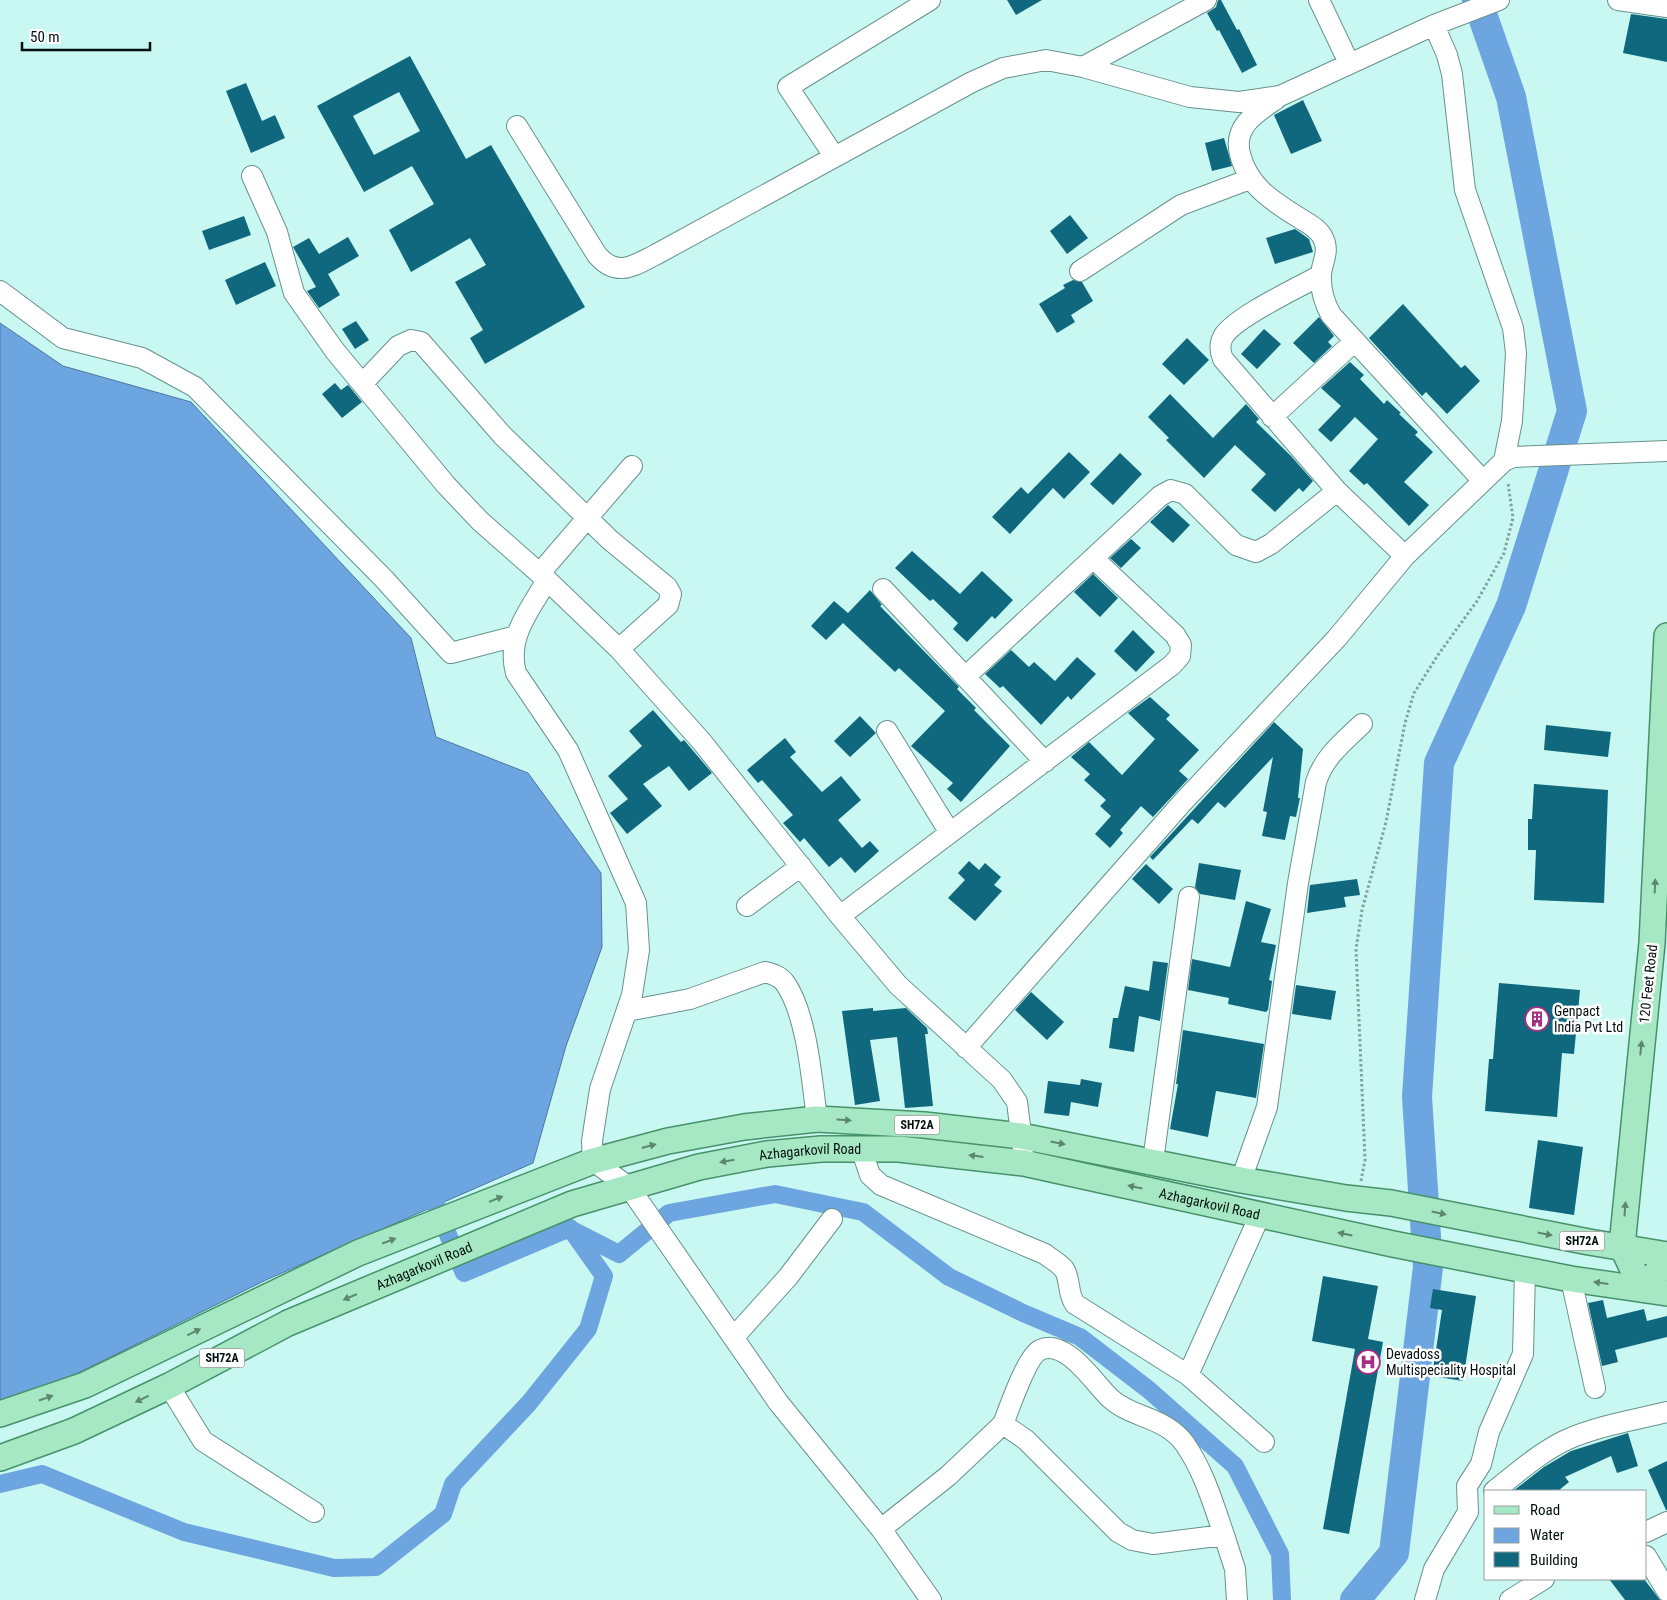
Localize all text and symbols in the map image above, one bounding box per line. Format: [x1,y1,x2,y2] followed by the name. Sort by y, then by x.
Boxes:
[22,20,150,52] scale bar
[30,28,60,46] text: 50 m
[1651,877,1659,893] one-way arrow
[1636,944,1660,1024] street label: 120 Feet Road
[1554,1003,1623,1035] place label: Genpact India Pvt Ltd
[1524,1006,1550,1032] building icon: Genpact India Pvt Ltd
[1637,1039,1645,1055] one-way arrow
[894,1116,940,1134] road number: SH72A
[837,1117,853,1125] one-way arrow
[1050,1139,1066,1147] one-way arrow
[757,1141,861,1163] street label: Azhagarkovil Road
[642,1142,657,1150] one-way arrow
[968,1152,984,1160] one-way arrow
[719,1158,735,1166] one-way arrow
[1128,1183,1143,1191] one-way arrow
[1158,1185,1261,1223] street label: Azhagarkovil Road
[489,1195,504,1203] one-way arrow
[1621,1201,1629,1217] one-way arrow
[1431,1209,1447,1217] one-way arrow
[1338,1230,1353,1238] one-way arrow
[1537,1230,1553,1238] one-way arrow
[1560,1232,1604,1250] road number: SH72A
[382,1237,397,1245] one-way arrow
[374,1239,474,1293] street label: Azhagarkovil Road
[1593,1279,1609,1287] one-way arrow
[343,1293,358,1301] one-way arrow
[187,1328,201,1336] one-way arrow
[1386,1346,1516,1378] place label: Devadoss Multispeciality Hospital
[200,1349,244,1368] road number: SH72A
[1355,1349,1381,1375] hospital icon: Devadoss Multispeciality Hospital
[39,1394,54,1402] one-way arrow
[135,1395,149,1403] one-way arrow
[1484,1490,1647,1580] legend
[1530,1501,1560,1519] text: Road
[1530,1526,1565,1544] text: Water
[1530,1551,1578,1569] text: Building

